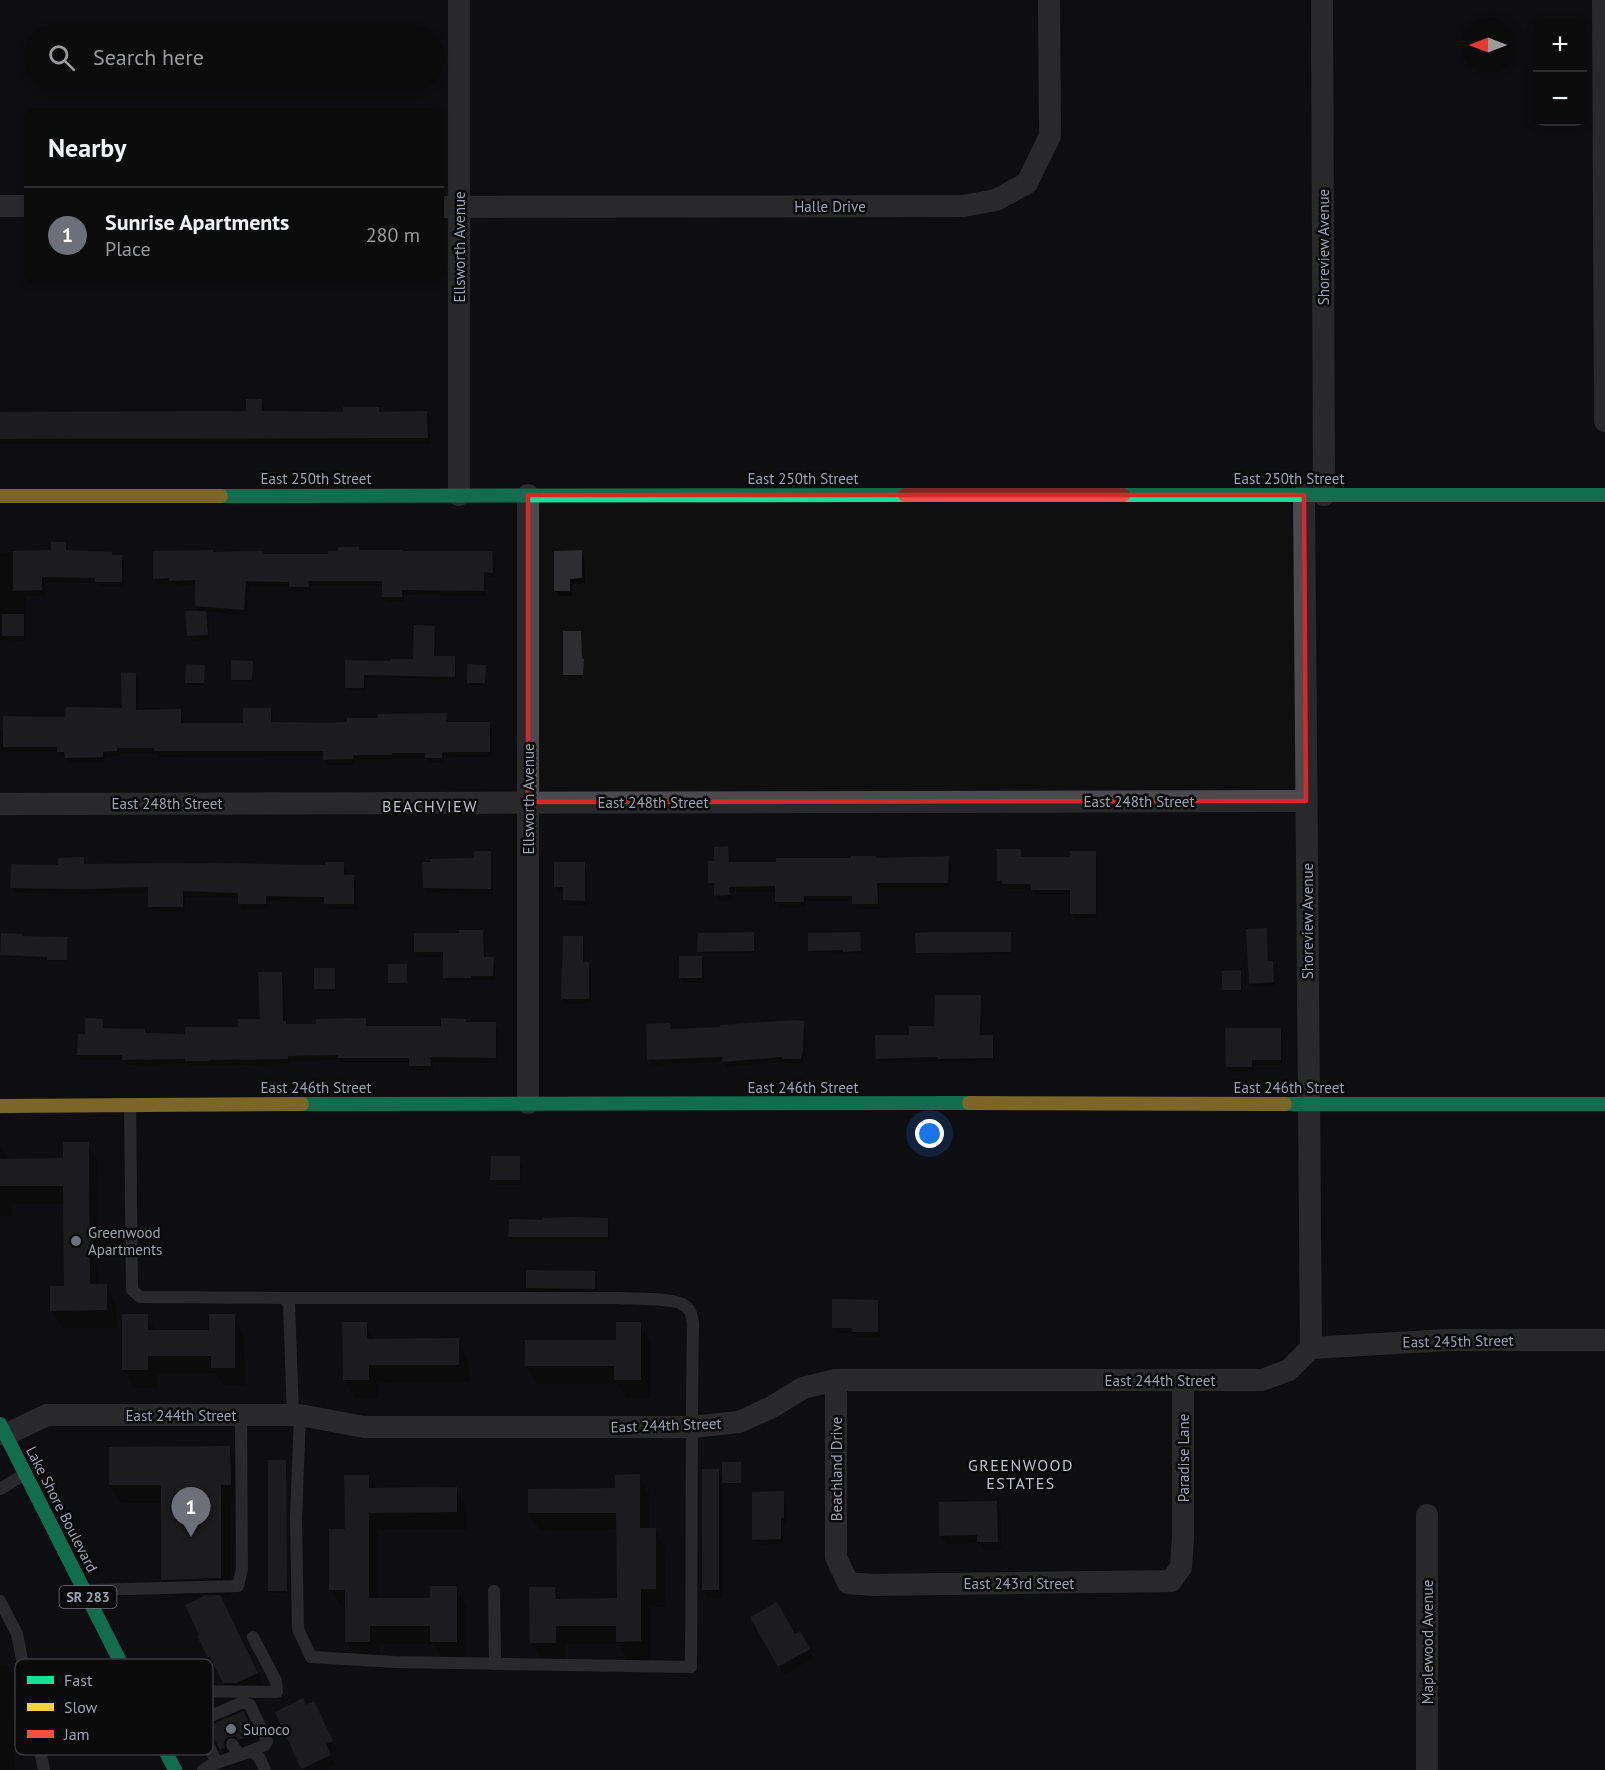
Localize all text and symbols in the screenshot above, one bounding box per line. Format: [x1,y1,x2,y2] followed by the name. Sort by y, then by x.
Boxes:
[1461,18,1515,72] north arrow
[1533,18,1587,126] map controls
[1533,18,1587,72] button: +
[24,24,444,90] search box
[45,41,78,74] icon: search
[93,43,204,71] text: Search here
[1533,72,1587,126] button: −
[48,131,126,164] text: Nearby
[1314,189,1333,305] street label: Shoreview Avenue
[450,191,469,303] street label: Ellsworth Avenue
[794,197,866,216] street label: Halle Drive
[105,208,289,236] text: Sunrise Apartments
[62,222,73,248] text: 1
[366,222,420,248] text: 280 m
[105,236,151,262] text: Place
[260,469,372,488] street label: East 250th Street
[747,469,859,488] street label: East 250th Street
[1233,469,1345,488] street label: East 250th Street
[519,743,538,855] street label: Ellsworth Avenue
[1083,792,1195,811] street label: East 248th Street
[597,793,709,812] street label: East 248th Street
[111,794,223,813] street label: East 248th Street
[382,796,478,816] district label: BEACHVIEW
[1298,863,1317,979] street label: Shoreview Avenue
[260,1078,372,1097] street label: East 246th Street
[747,1078,859,1097] street label: East 246th Street
[1233,1078,1345,1097] street label: East 246th Street
[915,1119,944,1148] your location
[88,1223,162,1259] place label: Greenwood Apartments
[69,1234,83,1248] marker: Greenwood Apartments
[1402,1331,1514,1351] street label: East 245th Street
[1104,1371,1216,1390] street label: East 244th Street
[125,1406,237,1425] street label: East 244th Street
[610,1414,722,1436] street label: East 244th Street
[1174,1414,1193,1502] street label: Paradise Lane
[827,1417,846,1521] street label: Beachland Drive
[22,1443,102,1575] street label: Lake Shore Boulevard
[968,1455,1074,1493] district label: GREENWOOD ESTATES
[172,1488,210,1537] pin: 1
[964,1574,1074,1593] street label: East 243rd Street
[1418,1580,1437,1704] street label: Maplewood Avenue
[60,1586,116,1608] road number: SR 283
[15,1659,213,1755] legend
[64,1670,93,1690] text: Fast
[64,1697,98,1717] text: Slow
[243,1720,290,1739] place label: Sunoco
[224,1722,238,1736] marker: Sunoco
[63,1724,90,1744] text: Jam

